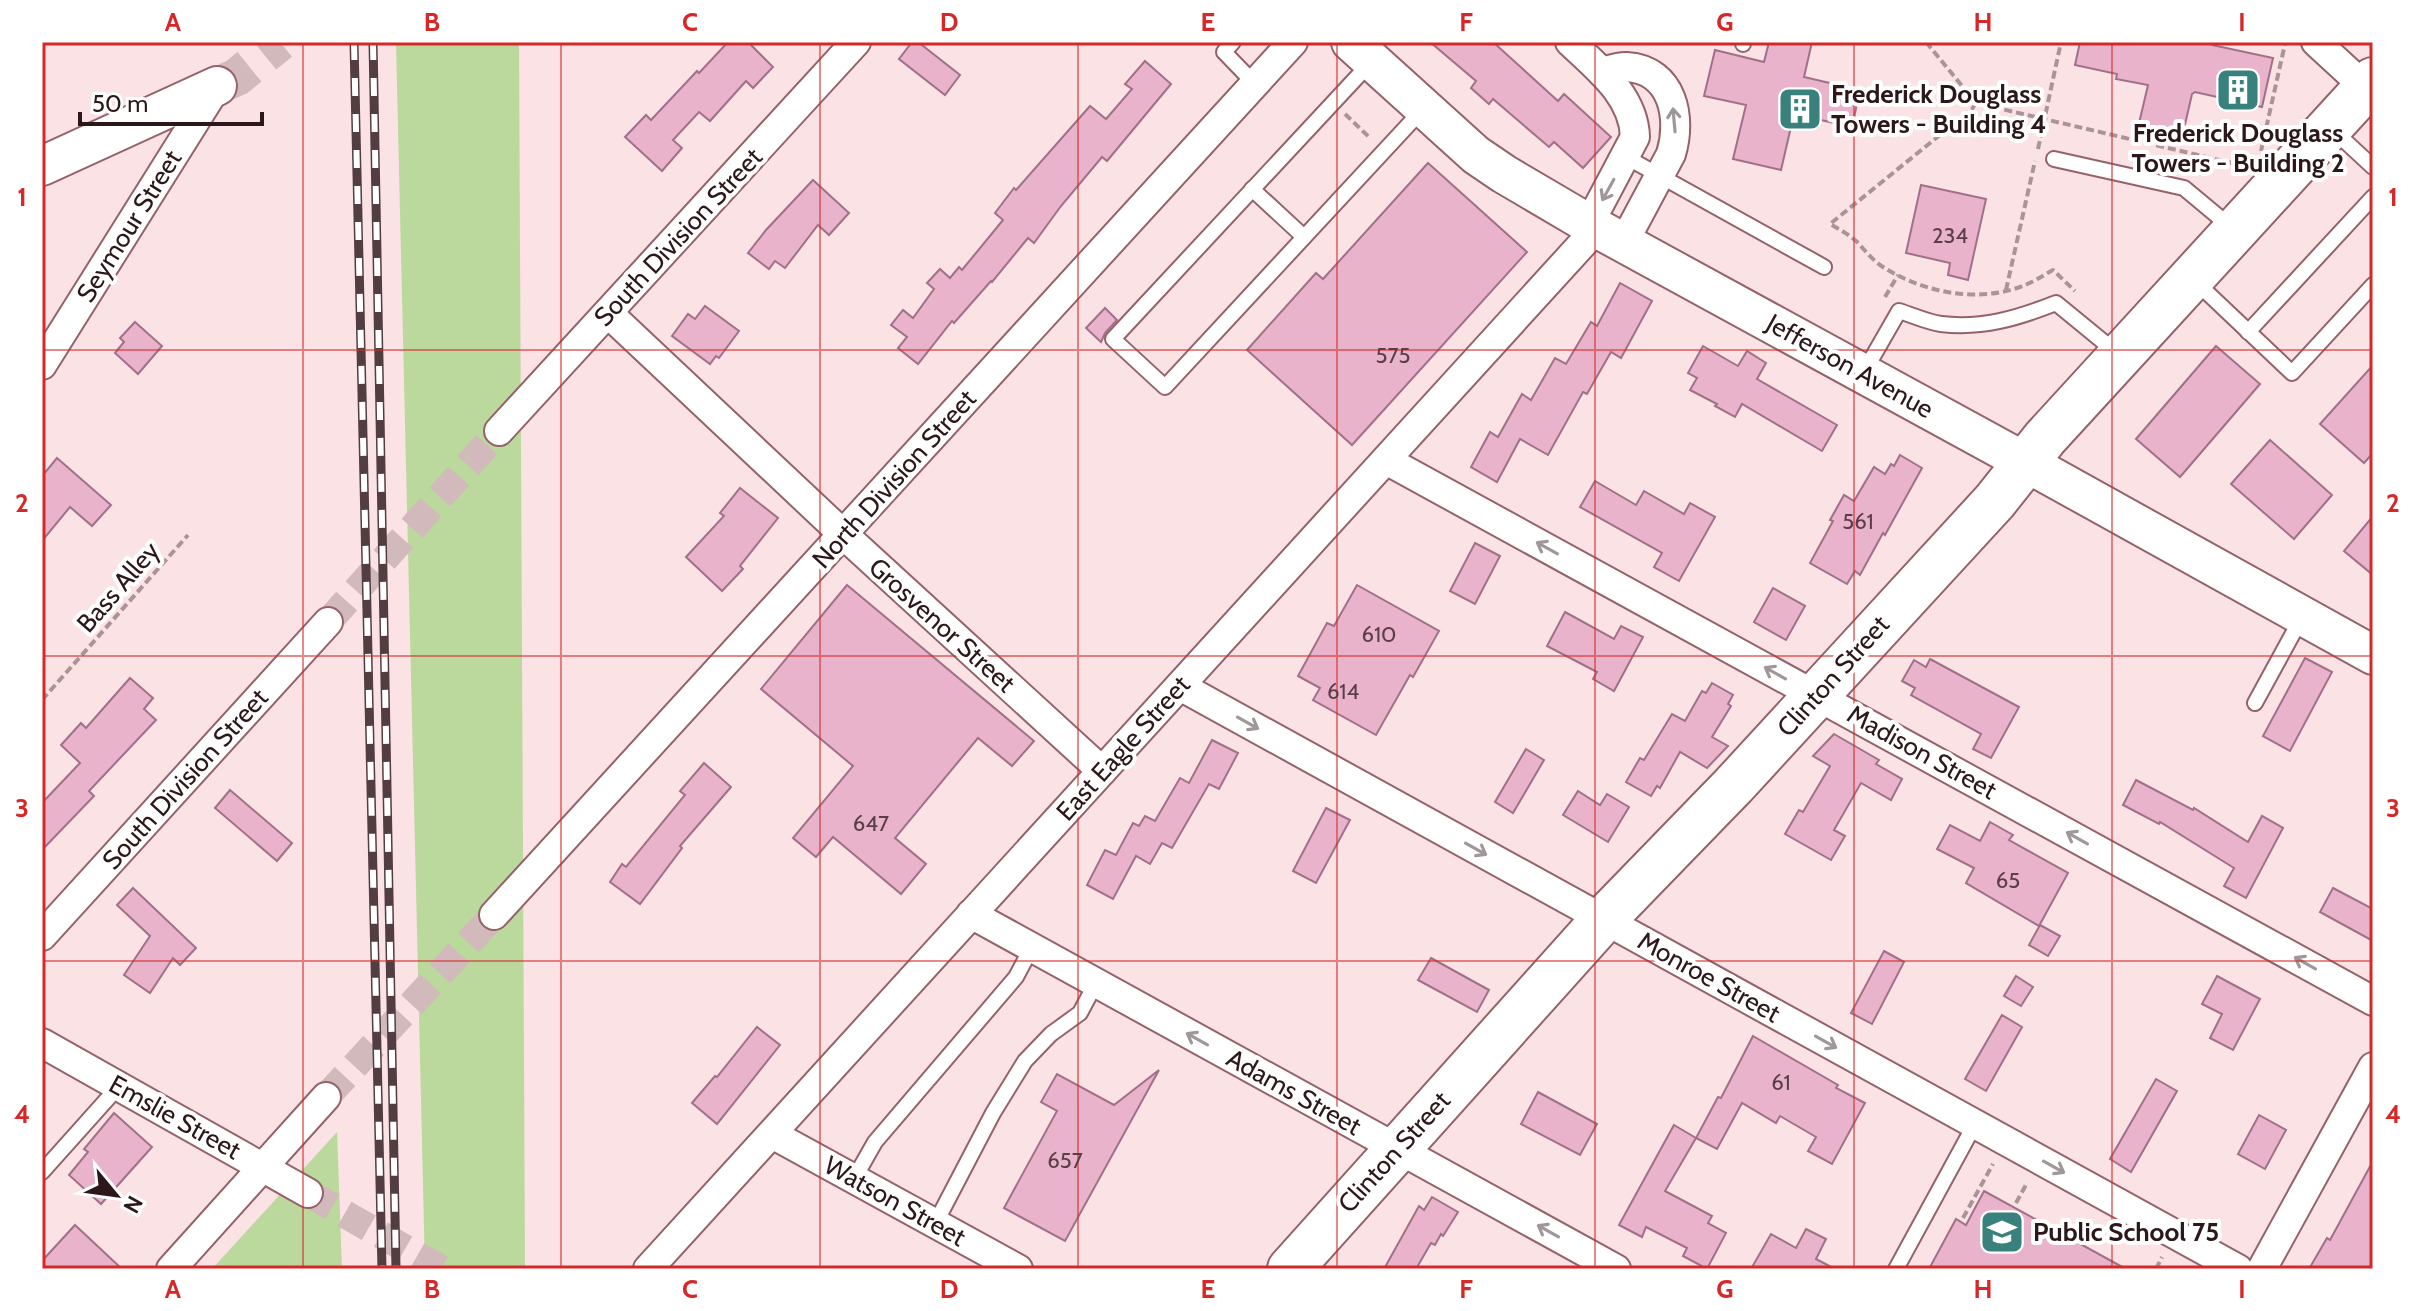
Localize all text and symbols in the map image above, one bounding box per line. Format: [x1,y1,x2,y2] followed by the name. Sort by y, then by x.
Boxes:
[165,6,182,38] text: A
[424,6,440,38] text: B
[682,6,698,38] text: C
[940,6,958,38] text: D
[1201,6,1215,38] text: E
[1459,6,1473,38] text: F
[1716,6,1734,38] text: G
[1974,6,1992,38] text: H
[2238,6,2246,38] text: I
[2214,66,2262,114] building icon: Frederick Douglass Towers - Building 2
[80,76,262,126] scale bar
[1831,78,2046,140] place label: Frederick Douglass Towers - Building 4
[1776,85,1824,133] building icon: Frederick Douglass Towers - Building 4
[92,89,148,118] text: 50 m
[1667,107,1682,134] one-way arrow
[2132,117,2344,179] place label: Frederick Douglass Towers - Building 2
[587,141,769,333] street label: South Division Street
[70,144,189,308] street label: Seymour Street
[1599,177,1615,201] one-way arrow
[17,181,27,213] text: 1
[2388,181,2398,213] text: 1
[1932,222,1968,249] house number: 234
[1760,306,1939,425] street label: Jefferson Avenue
[1376,342,1410,369] house number: 575
[805,383,983,575] street label: North Division Street
[15,487,29,519] text: 2
[2386,487,2400,519] text: 2
[1842,508,1874,535] house number: 561
[70,535,166,639] street label: Bass Alley
[1536,540,1559,556] one-way arrow
[862,551,1022,699] street label: Grosvenor Street
[1770,609,1896,743] street label: Clinton Street
[1362,621,1396,648] house number: 610
[1764,664,1787,680] one-way arrow
[1050,669,1197,827] street label: East Eagle Street
[1327,678,1359,705] house number: 614
[95,682,275,876] street label: South Division Street
[1842,698,2002,806] street label: Madison Street
[1236,716,1259,732] one-way arrow
[15,792,29,824] text: 3
[2386,792,2400,824] text: 3
[853,810,889,837] house number: 647
[2066,829,2089,845] one-way arrow
[1464,841,1487,857] one-way arrow
[1996,867,2020,894] house number: 65
[1632,925,1786,1029] street label: Monroe Street
[2293,955,2317,970] one-way arrow
[1186,1030,1209,1046] one-way arrow
[1814,1034,1837,1050] one-way arrow
[1221,1042,1367,1142] street label: Adams Street
[104,1068,247,1166] street label: Emslie Street
[1771,1069,1791,1096] house number: 61
[1331,1085,1457,1219] street label: Clinton Street
[14,1098,30,1130] text: 4
[2385,1098,2401,1130] text: 4
[1047,1147,1083,1174] house number: 657
[819,1149,972,1253] street label: Watson Street
[76,1155,156,1235] north arrow
[2042,1160,2065,1176] one-way arrow
[117,1191,149,1218] text: N
[1978,1208,2026,1256] school or university icon: Public School 75
[2033,1216,2219,1248] place label: Public School 75
[1536,1223,1560,1239] one-way arrow
[165,1273,182,1305] text: A
[424,1273,440,1305] text: B
[682,1273,698,1305] text: C
[940,1273,958,1305] text: D
[1201,1273,1215,1305] text: E
[1459,1273,1473,1305] text: F
[1716,1273,1734,1305] text: G
[1974,1273,1992,1305] text: H
[2238,1273,2246,1305] text: I

